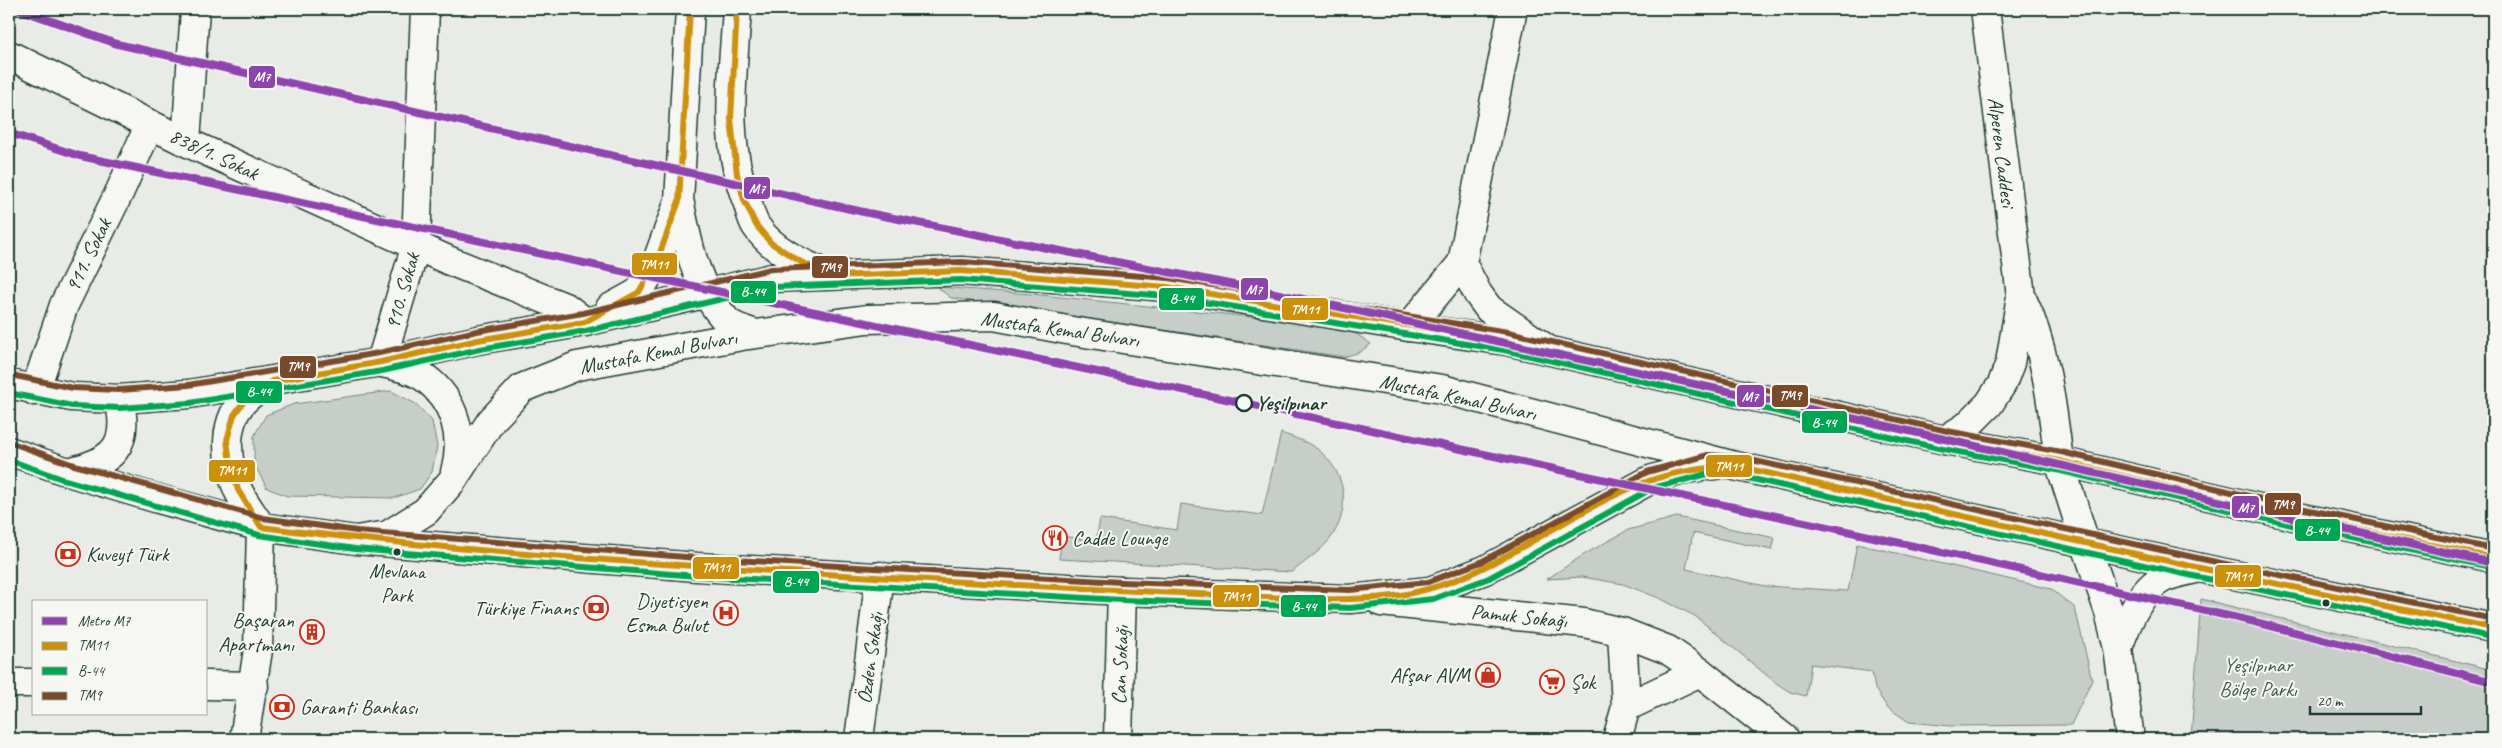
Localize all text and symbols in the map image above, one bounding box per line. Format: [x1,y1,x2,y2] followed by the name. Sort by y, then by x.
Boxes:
[248,65,276,89] line badge: M7
[254,68,272,85] text: M7
[1982,95,2022,212] street label: Alperen Caddesi
[165,122,264,186] street label: 838/1. Sokak
[743,176,771,200] line badge: M7
[749,180,767,197] text: M7
[59,213,118,296] street label: 911. Sokak
[379,248,426,332] street label: 910. Sokak
[631,252,678,276] line badge: TM11
[811,255,849,279] line badge: TM9
[640,256,670,273] text: TM11
[819,259,843,276] text: TM9
[1240,277,1269,301] line badge: M7
[730,280,777,304] line badge: B-44
[1246,281,1264,298] text: M7
[741,283,767,300] text: B-44
[1158,287,1205,311] line badge: B-44
[1170,290,1196,307] text: B-44
[1281,297,1329,321] line badge: TM11
[1291,301,1321,318] text: TM11
[979,305,1142,353] street label: Mustafa Kemal Bulvarı
[577,324,740,380] street label: Mustafa Kemal Bulvarı
[279,355,317,379] line badge: TM9
[287,358,311,375] text: TM9
[1377,368,1540,427] street label: Mustafa Kemal Bulvarı
[235,380,283,404] line badge: B-44
[247,383,273,400] text: B-44
[1736,384,1765,408] line badge: M7
[1771,384,1809,408] line badge: TM9
[1779,387,1803,404] text: TM9
[1742,388,1760,405] text: M7
[1256,390,1328,416] place label: Yeşilpınar
[1235,394,1253,412] marker: Yeşilpınar
[1801,410,1848,434] line badge: B-44
[1812,414,1838,431] text: B-44
[1705,454,1753,478] line badge: TM11
[1715,458,1745,475] text: TM11
[208,459,256,483] line badge: TM11
[218,462,248,479] text: TM11
[2264,492,2302,516] line badge: TM9
[2231,495,2260,519] line badge: M7
[2272,496,2296,513] text: TM9
[2238,499,2256,516] text: M7
[2294,518,2341,542] line badge: B-44
[2305,522,2331,539] text: B-44
[1042,525,1068,551] restaurant icon: Cadde Lounge
[1072,525,1169,551] place label: Cadde Lounge
[55,541,81,567] bank icon: Kuveyt Türk
[86,541,170,567] place label: Kuveyt Türk
[392,547,402,557] marker: Mevlana Park
[692,556,740,580] line badge: TM11
[369,559,427,608] place label: Mevlana Park
[702,559,732,576] text: TM11
[2214,564,2262,588] line badge: TM11
[2224,568,2254,585] text: TM11
[772,570,820,594] line badge: B-44
[784,573,810,590] text: B-44
[1212,584,1260,608] line badge: TM11
[626,588,710,638] place label: Diyetisyen Esma Bulut
[1222,588,1252,605] text: TM11
[1280,594,1327,618] line badge: B-44
[474,595,580,621] place label: Türkiye Finans
[583,595,609,621] bank icon: Türkiye Finans
[1292,598,1318,615] text: B-44
[1470,598,1569,634] street label: Pamuk Sokağı
[2321,598,2331,608] unlabelled marker
[32,600,208,716] legend
[713,600,739,626] hospital icon: Diyetisyen Esma Bulut
[218,607,295,657] place label: Başaran Apartmanı
[851,610,889,705] street label: Özden Sokağı
[78,612,132,631] text: Metro M7
[299,619,325,645] building icon: Başaran Apartmanı
[1106,624,1134,705] street label: Can Sokağı
[78,636,110,655] text: TM11
[2219,652,2298,702] park label: Yeşilpınar Bölge Parkı
[78,662,105,681] text: B-44
[1390,662,1472,688] place label: Afşar AVM
[1475,662,1501,688] shop icon: Afşar AVM
[1539,669,1565,695] supermarket icon: Şok
[1570,669,1598,695] place label: Şok
[2310,683,2421,715] scale bar
[78,686,103,705] text: TM9
[2317,692,2344,711] text: 20 m
[269,694,295,720] bank icon: Garanti Bankası
[300,694,419,720] place label: Garanti Bankası

